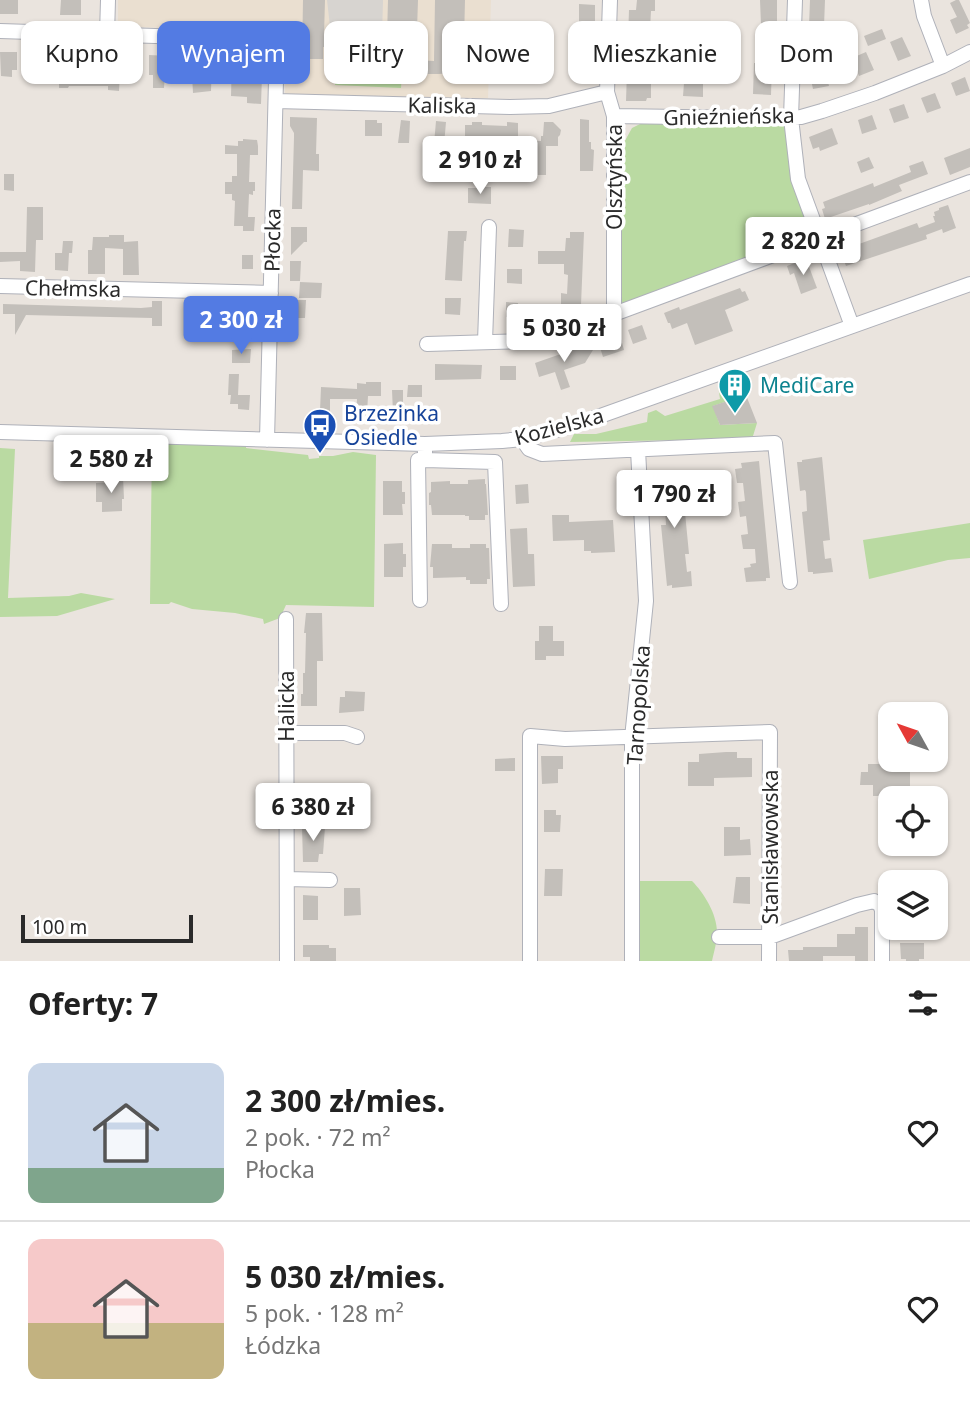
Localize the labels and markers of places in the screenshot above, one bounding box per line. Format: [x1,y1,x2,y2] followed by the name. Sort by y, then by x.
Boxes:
[408,136,552,196] pin: 2 910 zł
[731,218,875,277] pin: 2 820 zł
[169,296,313,356] pin: 2 300 zł
[492,304,636,364] pin: 5 030 zł
[716,366,754,415] building icon: MediCare
[760,371,854,399] place label: MediCare
[344,399,439,451] place label: Brzezinka Osiedle
[301,406,339,455] bus stop icon: Brzezinka Osiedle
[39,435,183,495] pin: 2 580 zł
[602,470,746,530] pin: 1 790 zł
[241,784,385,843] pin: 6 380 zł

